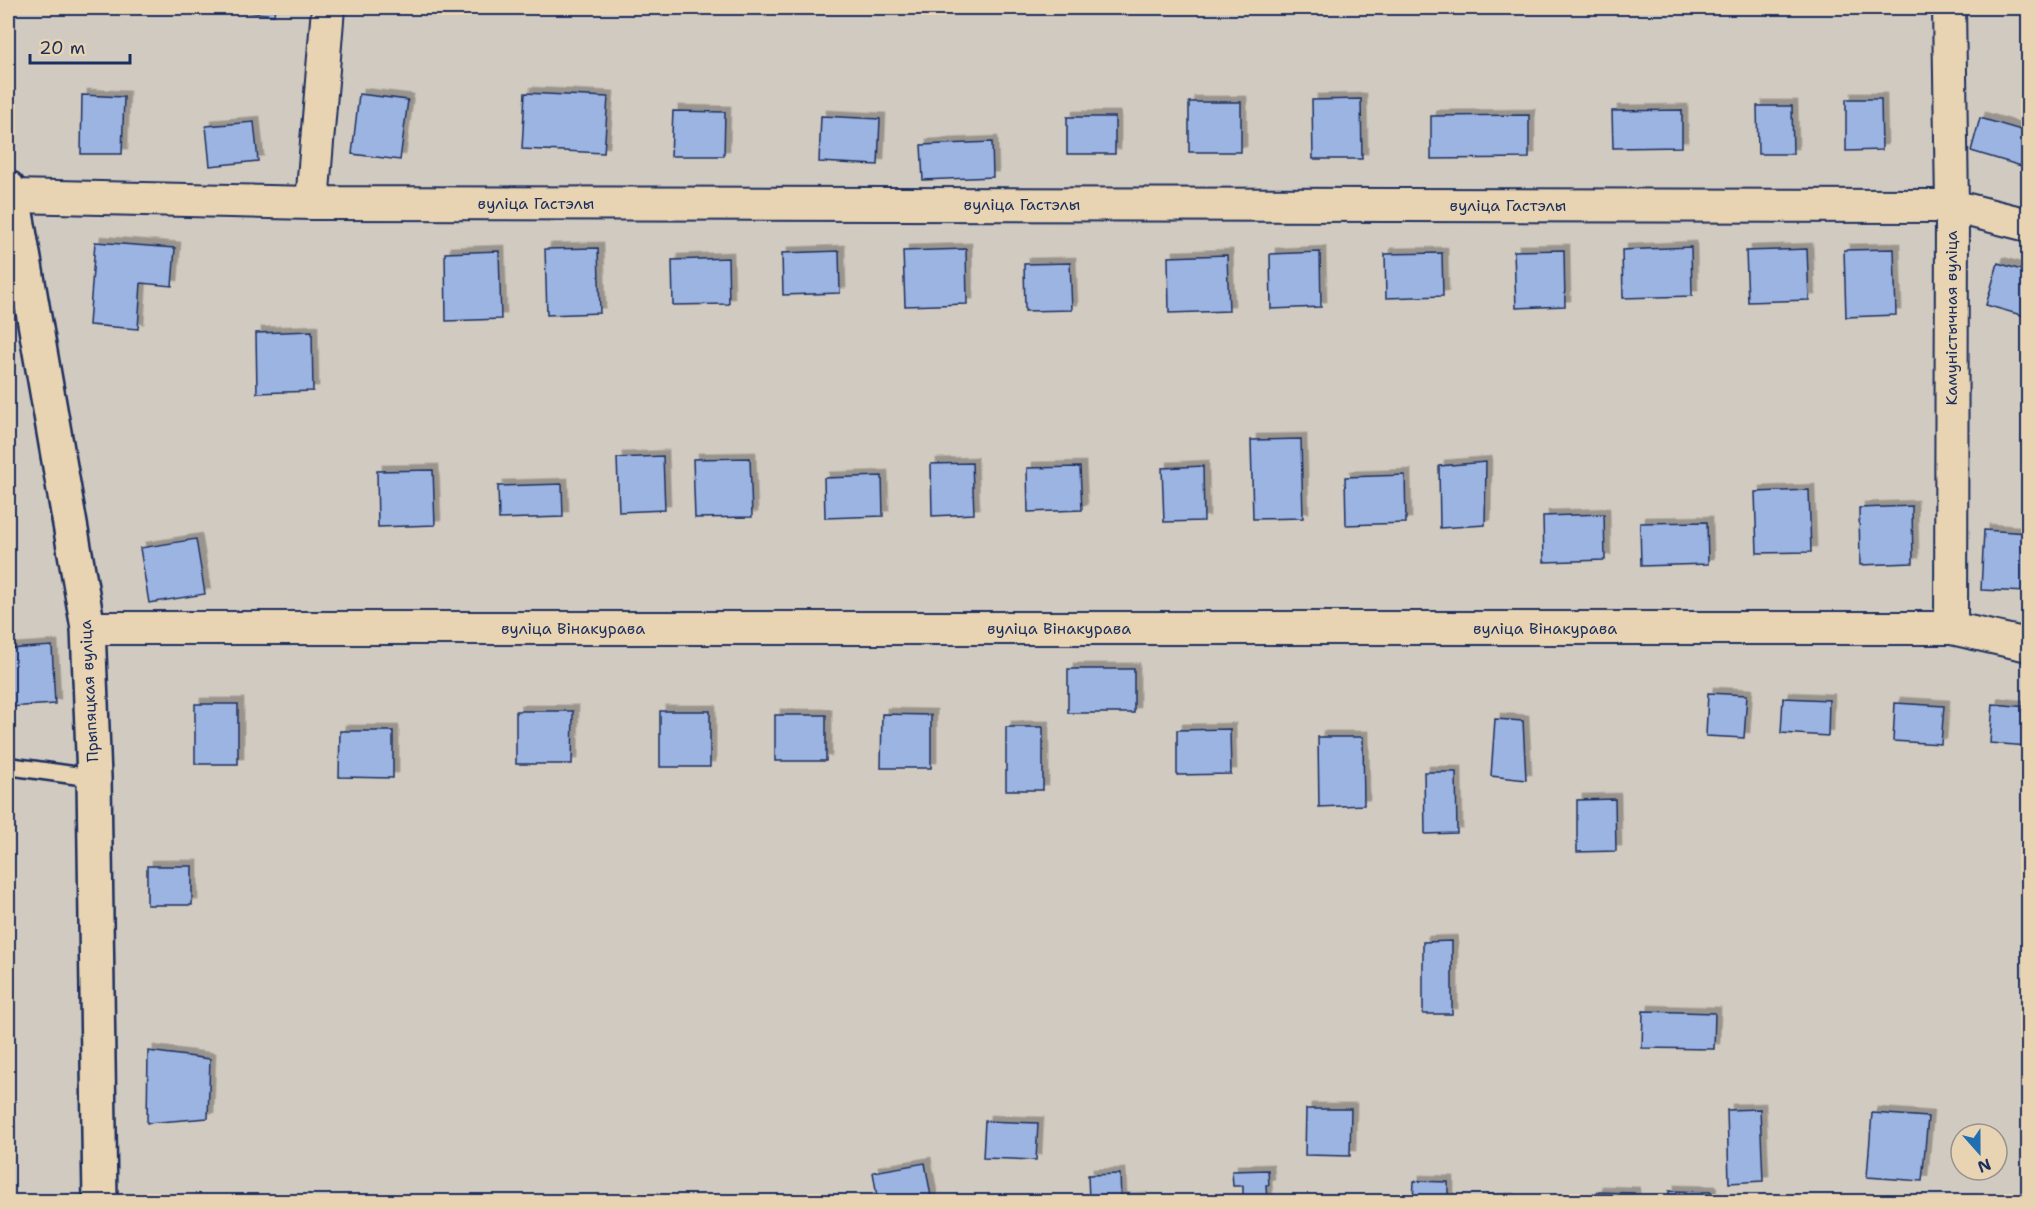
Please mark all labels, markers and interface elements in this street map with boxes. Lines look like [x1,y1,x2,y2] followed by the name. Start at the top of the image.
[30,27,130,65] scale bar
[39,36,85,60] text: 20 m
[478,193,594,214] street label: вуліца Гастэлы
[964,194,1080,215] street label: вуліца Гастэлы
[1450,195,1566,216] street label: вуліца Гастэлы
[1941,230,1962,406] street label: Камуністычная вуліца
[501,618,645,639] street label: вуліца Вінакурава
[987,618,1131,639] street label: вуліца Вінакурава
[1473,618,1617,639] street label: вуліца Вінакурава
[75,619,103,763] street label: Прыпяцкая вуліца
[1949,1122,2009,1182] north arrow
[1975,1153,1994,1178] text: N

